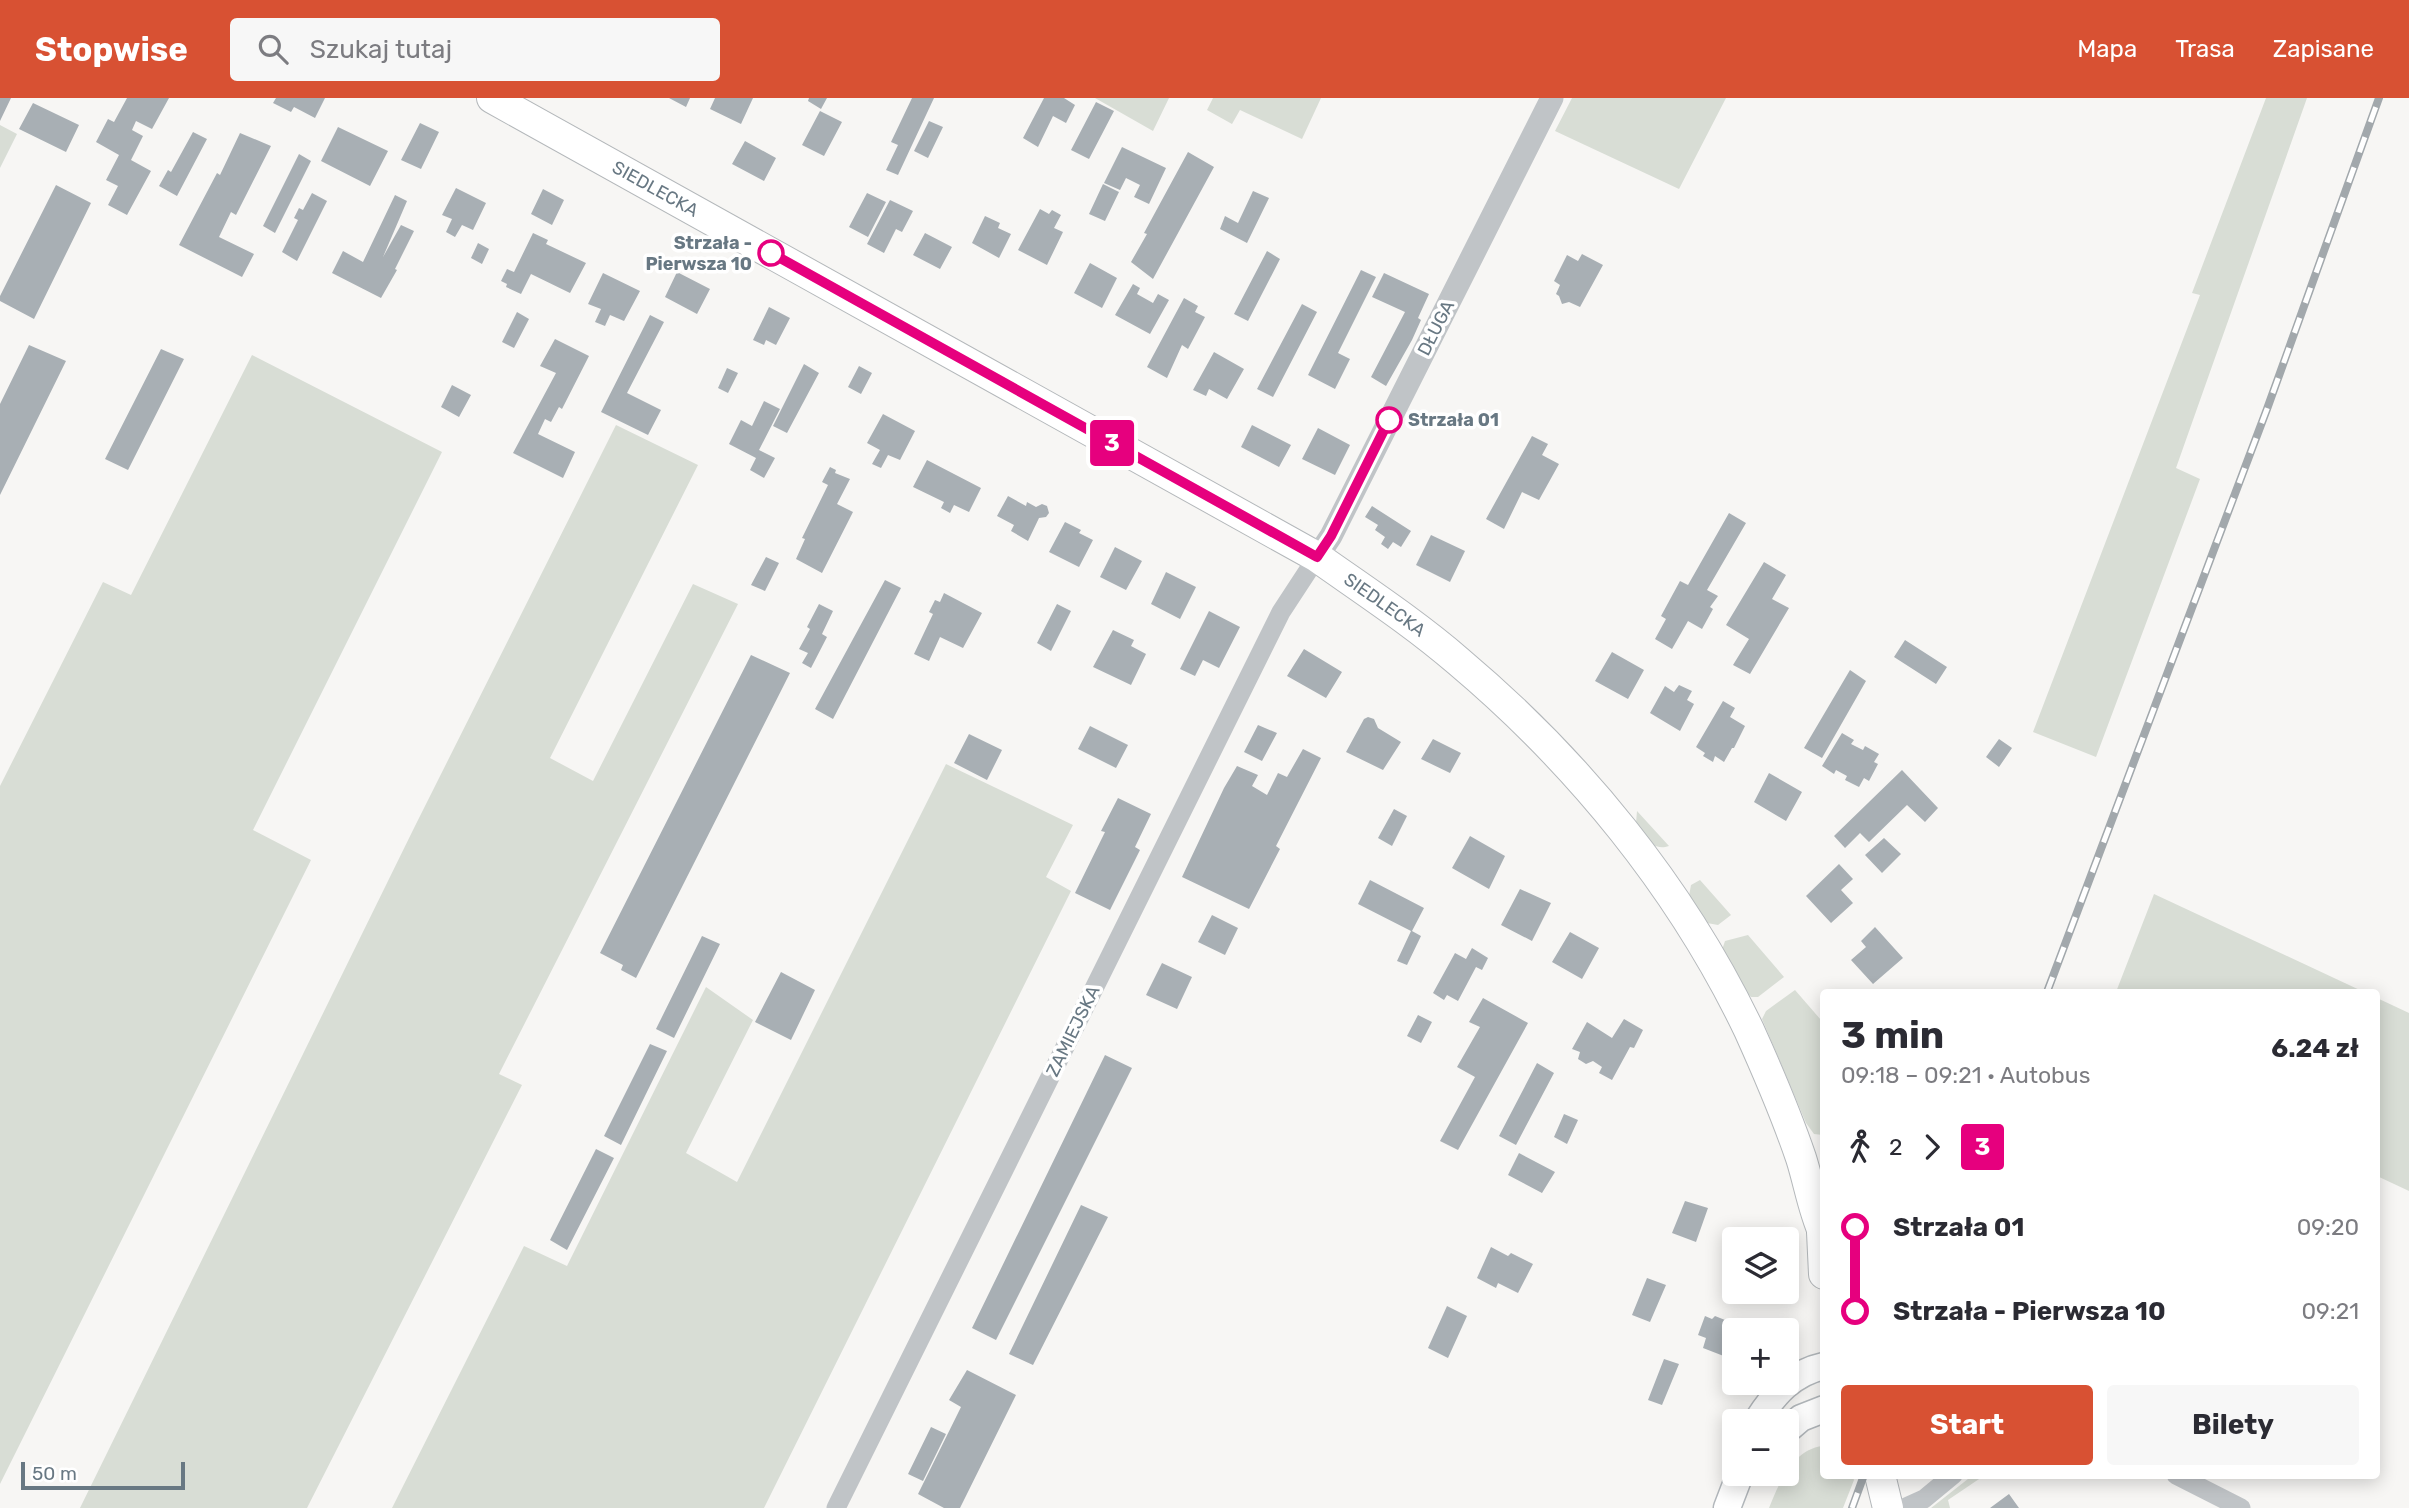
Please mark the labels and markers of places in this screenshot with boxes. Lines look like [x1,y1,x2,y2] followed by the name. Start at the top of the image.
[645,232,752,275] place label: Strzała - Pierwsza 10
[758,240,784,266] marker: Strzała - Pierwsza 10
[1376,407,1402,433] marker: Strzała 01
[1408,409,1499,431] place label: Strzała 01

